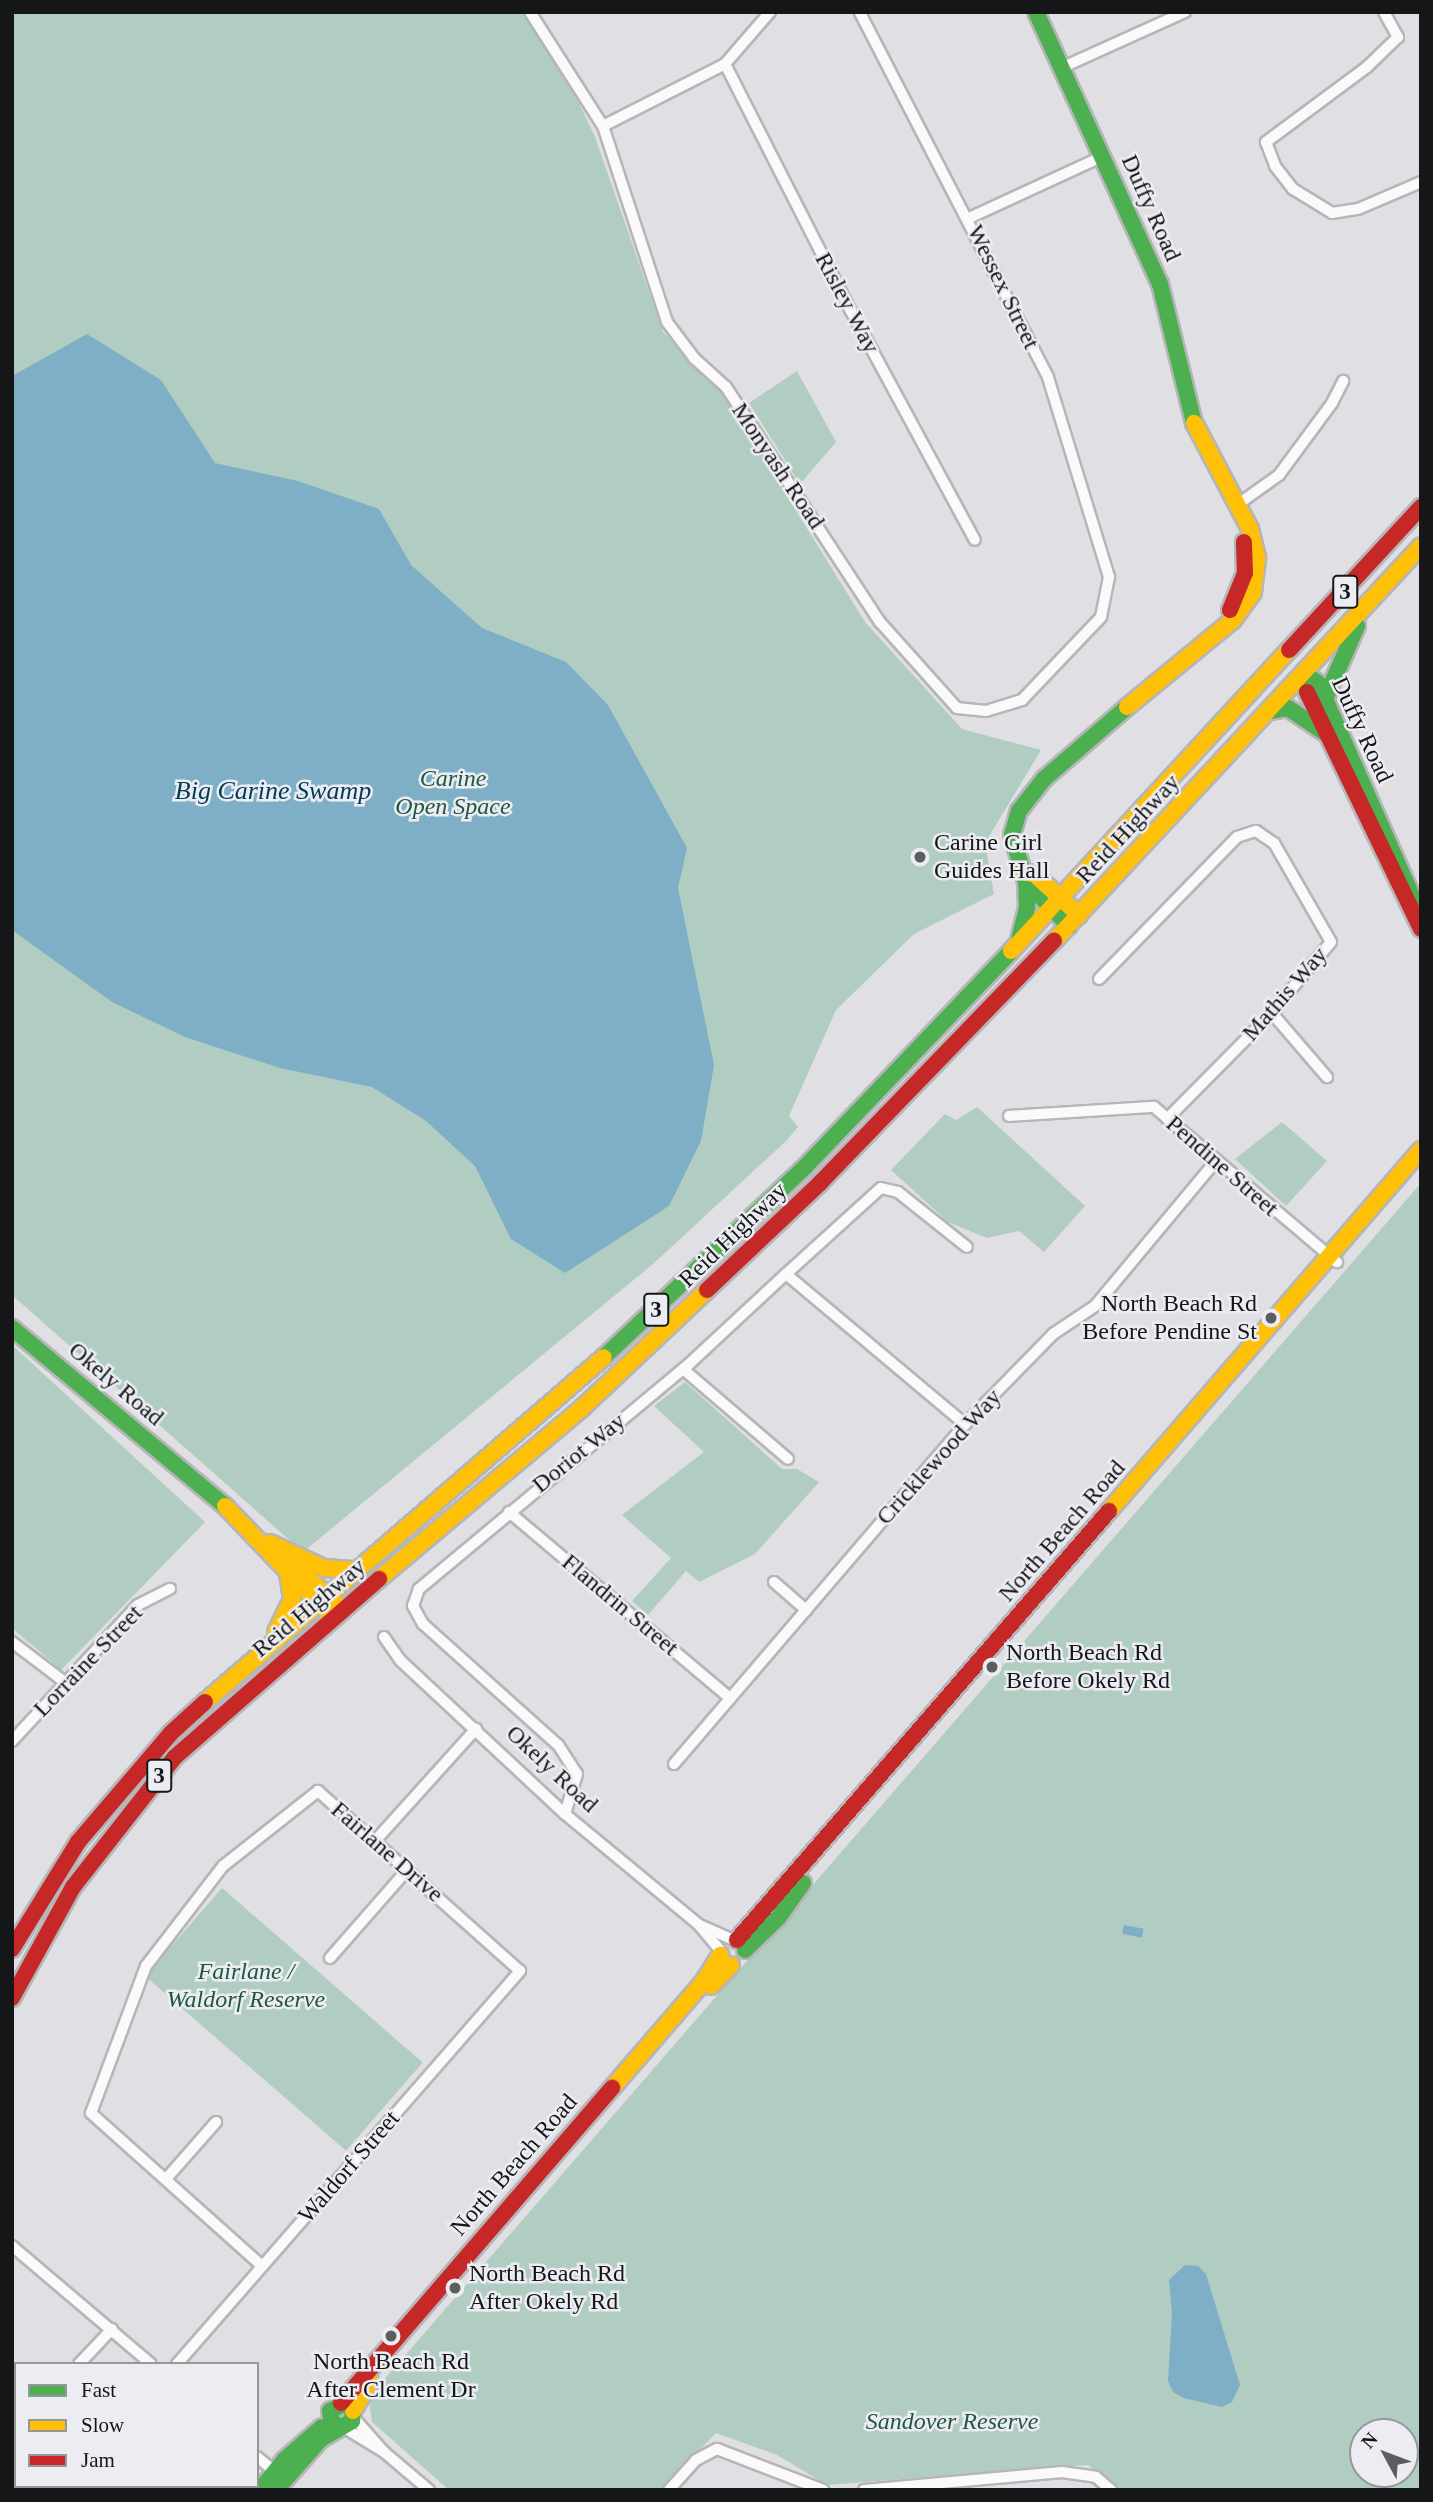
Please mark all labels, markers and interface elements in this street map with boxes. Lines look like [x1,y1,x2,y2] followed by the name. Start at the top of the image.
[1115,150,1187,266] street label: Duffy Road
[961,220,1045,354] street label: Wessex Street
[808,247,886,359] street label: Risley Way
[725,397,831,535] street label: Monyash Road
[1331,572,1359,612] road number: 3
[1325,672,1399,788] street label: Duffy Road
[395,765,511,821] park label: Carine Open Space
[1070,768,1186,890] street label: Reid Highway
[175,775,371,807] water label: Big Carine Swamp
[934,829,1049,885] place label: Carine Girl Guides Hall
[912,849,928,865] marker: Carine Girl Guides Hall
[1236,941,1334,1047] street label: Mathis Way
[1160,1109,1284,1223] street label: Pendine Street
[673,1176,793,1294] street label: Reid Highway
[642,1290,670,1330] road number: 3
[1082,1290,1257,1346] place label: North Beach Rd Before Pendine St
[1263,1310,1279,1326] marker: North Beach Rd Before Pendine St
[63,1336,169,1432] street label: Okely Road
[870,1383,1008,1531] street label: Cricklewood Way
[526,1407,632,1499] street label: Doriot Way
[993,1454,1131,1608] street label: North Beach Road
[556,1548,684,1662] street label: Flandrin Street
[246,1552,372,1664] street label: Reid Highway
[27,1599,149,1723] street label: Lorraine Street
[1006,1639,1170,1695] place label: North Beach Rd Before Okely Rd
[984,1659,1000,1675] marker: North Beach Rd Before Okely Rd
[500,1719,604,1819] street label: Okely Road
[145,1756,173,1796] road number: 3
[325,1795,449,1909] street label: Fairlane Drive
[167,1958,325,2014] park label: Fairlane / Waldorf Reserve
[445,2088,583,2242] street label: North Beach Road
[292,2105,406,2229] street label: Waldorf Street
[469,2260,625,2316] place label: North Beach Rd After Okely Rd
[447,2280,463,2296] marker: North Beach Rd After Okely Rd
[383,2328,399,2344] marker: North Beach Rd After Clement Dr
[306,2348,476,2404] place label: North Beach Rd After Clement Dr
[14,2362,259,2488] legend
[81,2378,116,2402] text: Fast
[866,2408,1038,2436] park label: Sandover Reserve
[81,2413,124,2437] text: Slow
[1349,2418,1419,2488] north arrow
[1357,2428,1382,2452] text: N
[81,2448,115,2472] text: Jam

